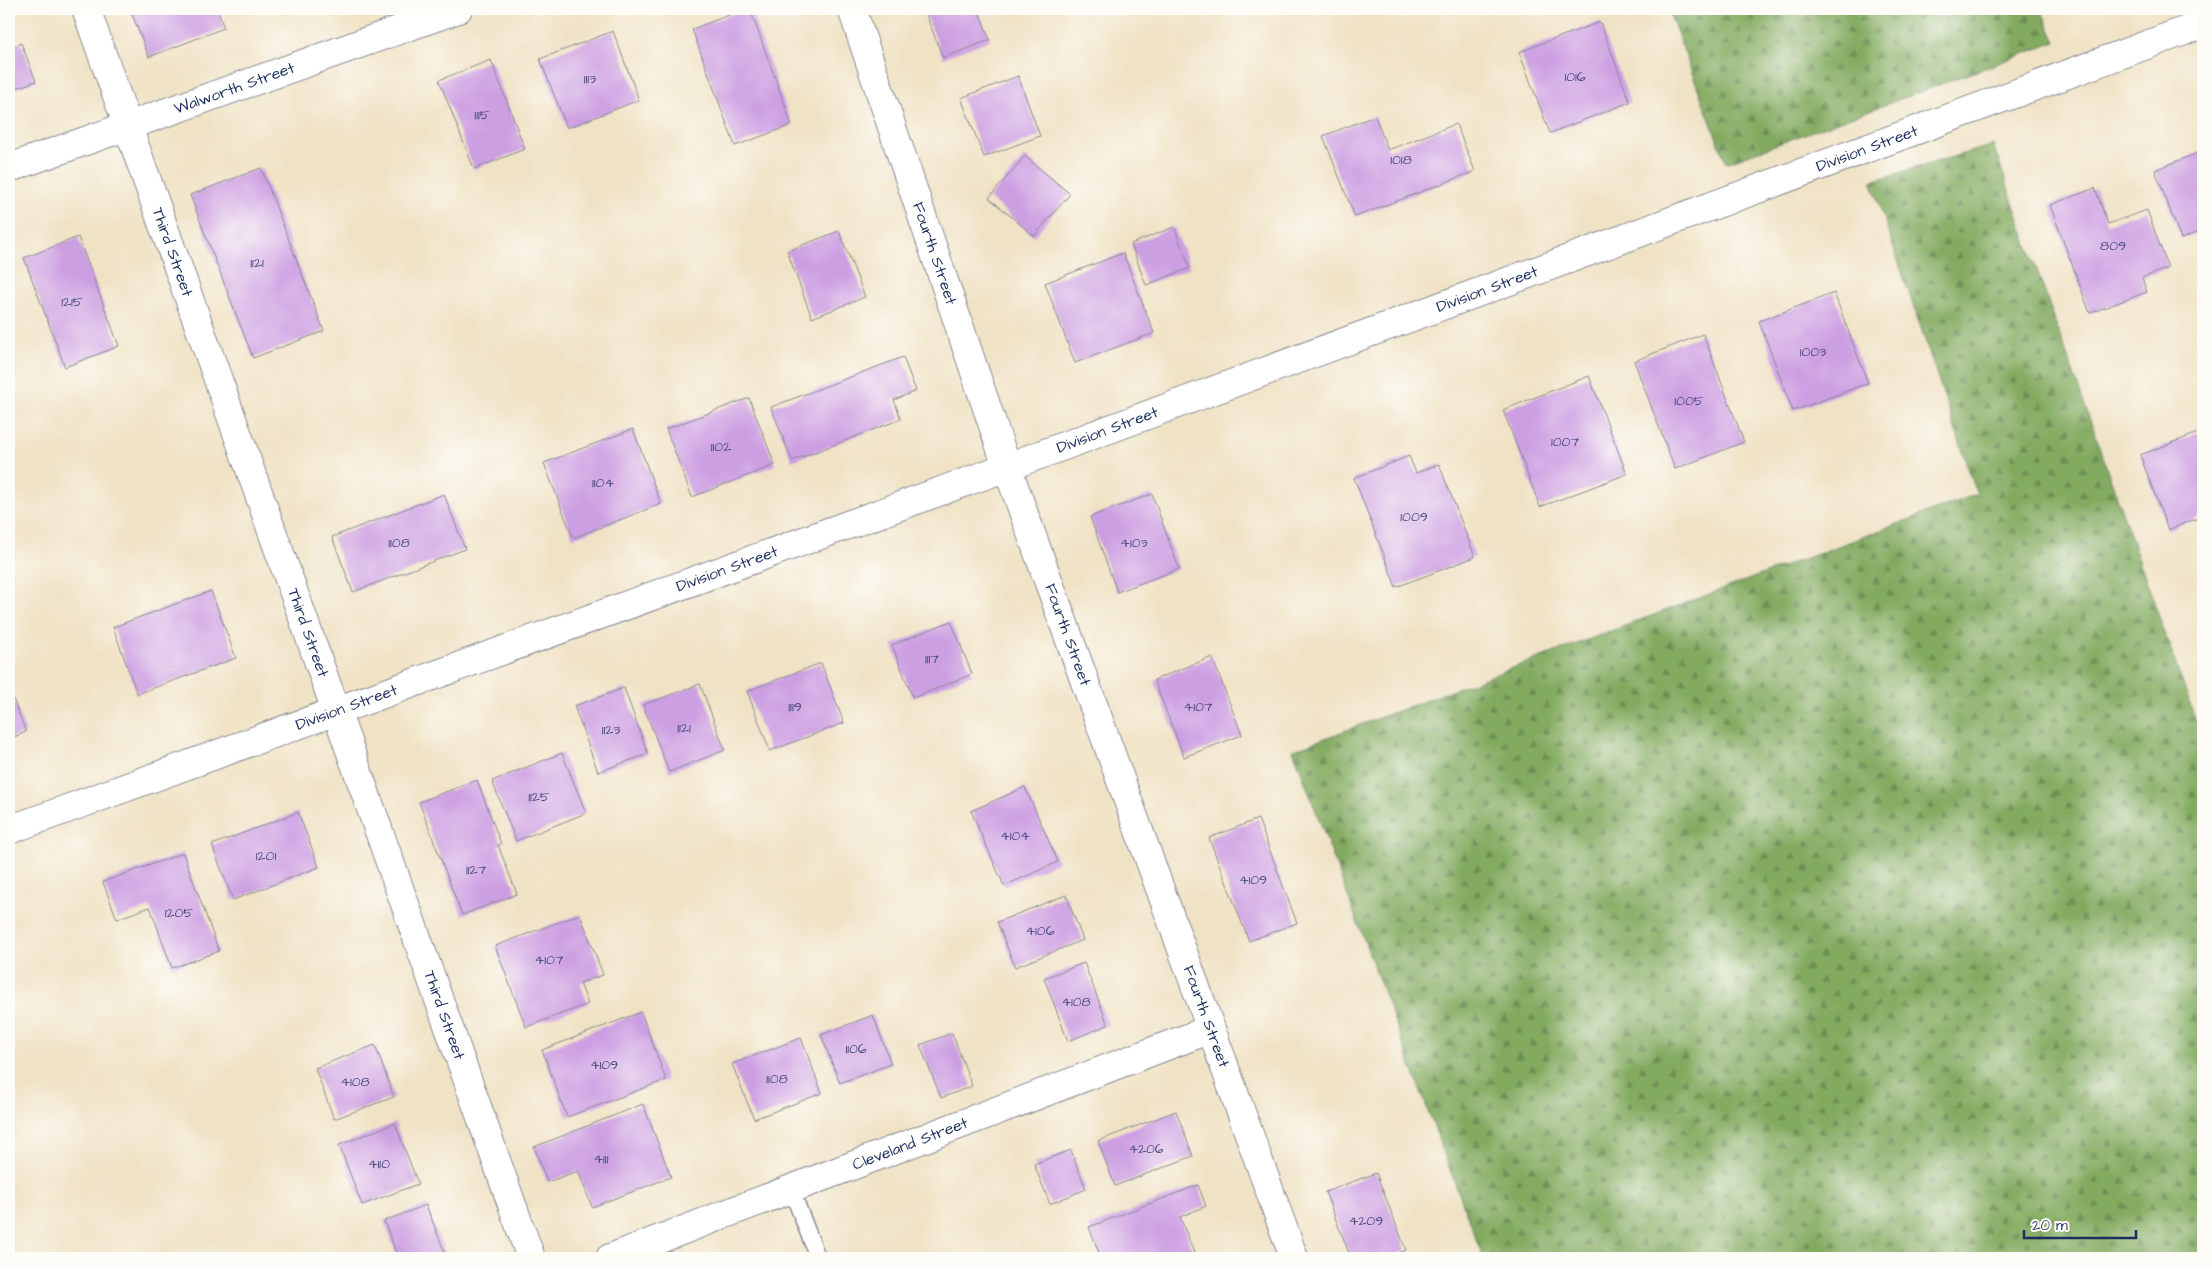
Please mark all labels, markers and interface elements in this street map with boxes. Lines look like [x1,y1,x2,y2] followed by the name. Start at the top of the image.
[171,57,298,120] street label: Walworth Street
[1564,67,1586,87] house number: 1016
[584,69,596,89] house number: 1113
[474,105,490,125] house number: 1115
[1813,119,1921,177] street label: Division Street
[1390,150,1412,170] house number: 1018
[907,199,962,308] street label: Fourth Street
[147,204,199,300] street label: Third Street
[2100,236,2126,256] house number: 809
[250,253,264,273] house number: 1121
[1433,260,1542,318] street label: Division Street
[61,292,83,312] house number: 1215
[1800,342,1826,362] house number: 1003
[1674,391,1704,411] house number: 1005
[1054,401,1162,459] street label: Division Street
[1551,432,1579,452] house number: 1007
[711,437,731,457] house number: 1102
[592,473,614,493] house number: 1104
[1400,507,1428,527] house number: 1009
[388,533,410,553] house number: 1108
[1120,533,1148,553] house number: 4103
[673,540,781,597] street label: Division Street
[1039,581,1097,689] street label: Fourth Street
[282,585,334,681] street label: Third Street
[925,649,939,669] house number: 1117
[292,679,401,736] street label: Division Street
[788,697,802,717] house number: 1119
[1184,697,1213,717] house number: 4107
[677,718,691,738] house number: 1121
[602,720,620,740] house number: 1123
[528,787,550,807] house number: 1125
[1000,826,1030,846] house number: 4104
[256,846,276,866] house number: 1201
[466,860,486,880] house number: 1127
[1239,870,1267,890] house number: 4109
[165,903,193,923] house number: 1205
[1026,921,1055,941] house number: 4106
[535,950,564,970] house number: 4107
[1178,962,1235,1071] street label: Fourth Street
[418,968,471,1063] street label: Third Street
[1061,992,1091,1012] house number: 4108
[845,1039,867,1059] house number: 1106
[590,1055,618,1075] house number: 4109
[766,1069,788,1089] house number: 1108
[340,1072,370,1092] house number: 4108
[849,1112,971,1176] street label: Cleveland Street
[1128,1139,1164,1159] house number: 4206
[594,1149,609,1169] house number: 4111
[368,1154,390,1174] house number: 4110
[2024,1207,2137,1239] scale bar
[1349,1211,1383,1231] house number: 4209
[2032,1215,2068,1236] text: 20 m

